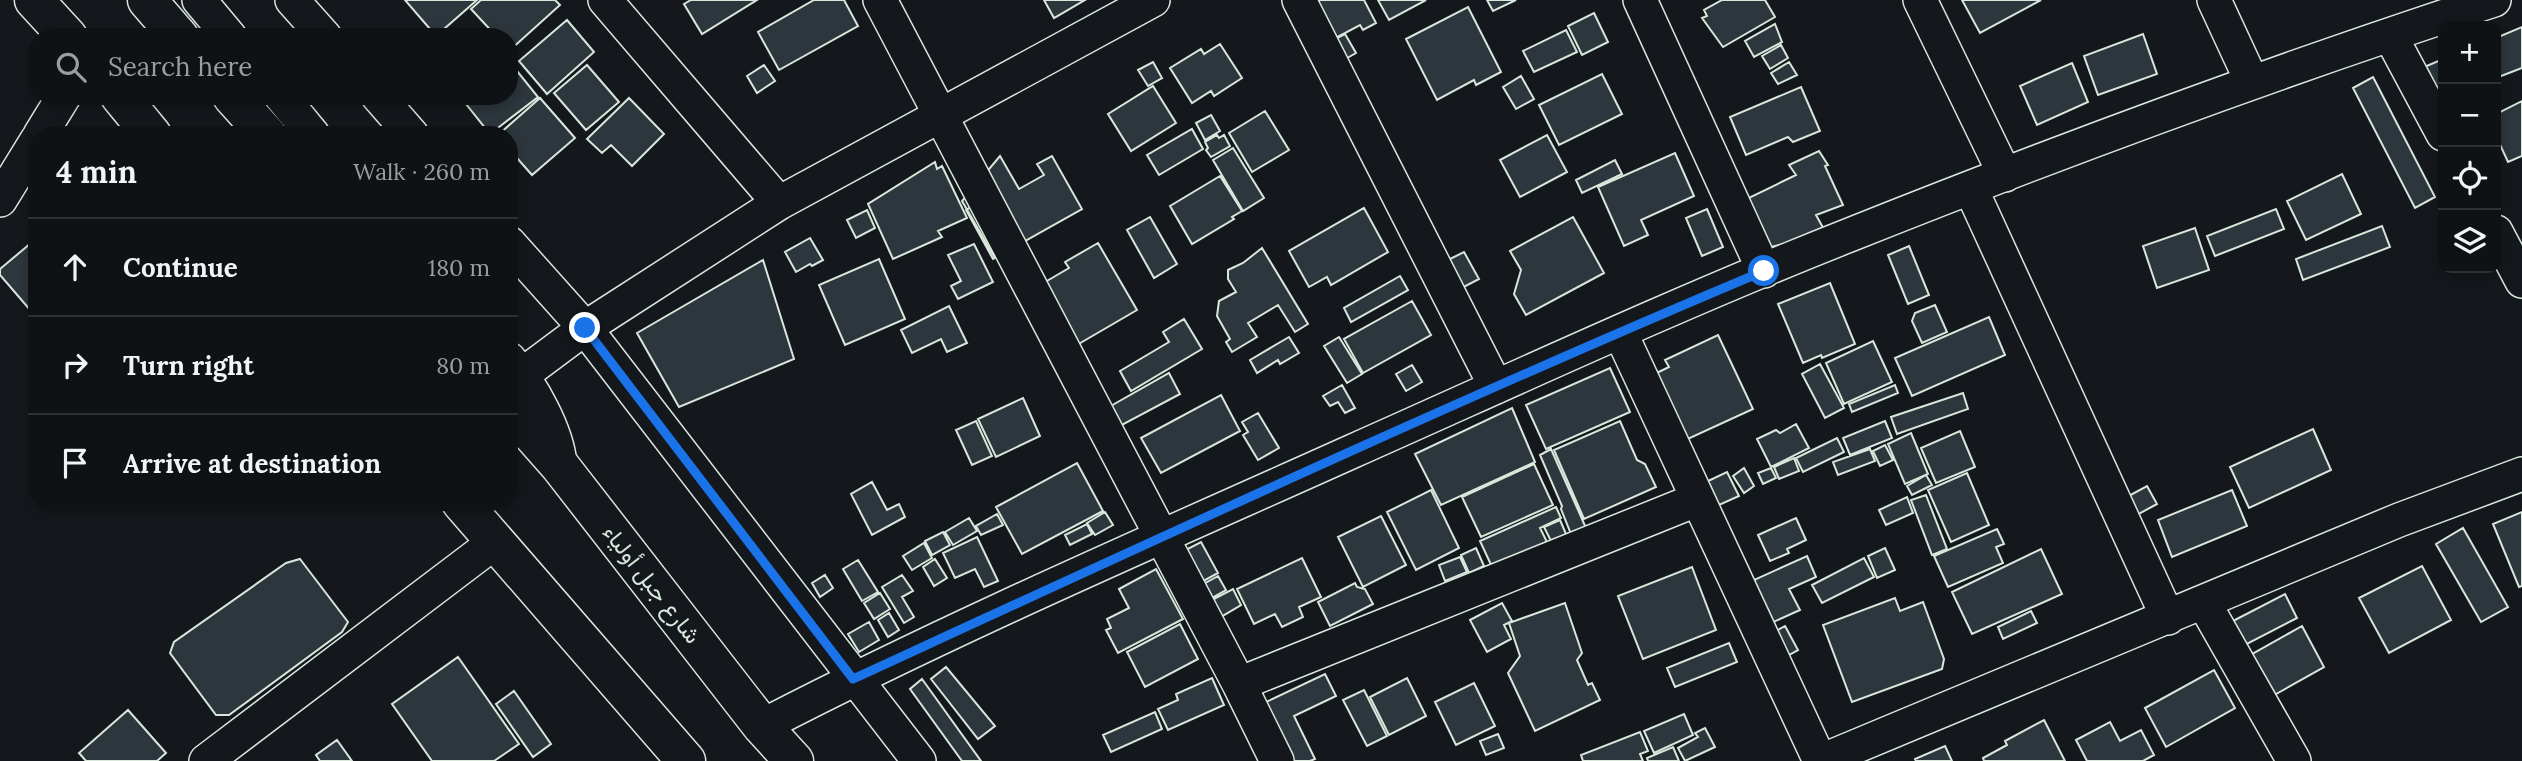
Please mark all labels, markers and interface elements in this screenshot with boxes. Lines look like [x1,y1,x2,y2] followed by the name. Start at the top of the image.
[2438,21,2501,273] map controls
[2438,21,2501,84] button: +
[28,28,518,105] search box
[52,48,90,86] icon: search
[108,50,252,83] text: Search here
[2438,84,2501,147] button: −
[2438,147,2501,210] button: locate
[56,153,137,191] text: 4 min
[353,157,490,186] text: Walk · 260 m
[2438,210,2501,273] button: layers
[56,248,94,286] icon: ahead
[123,251,238,284] text: Continue
[428,253,490,282] text: 180 m
[1748,255,1779,286] route start
[569,312,600,343] route end
[56,346,94,384] icon: right
[123,349,254,382] text: Turn right
[436,351,490,380] text: 80 m
[56,444,94,482] icon: arrive
[123,447,381,480] text: Arrive at destination
[595,518,708,650] street label: شارع جبل أولياء

